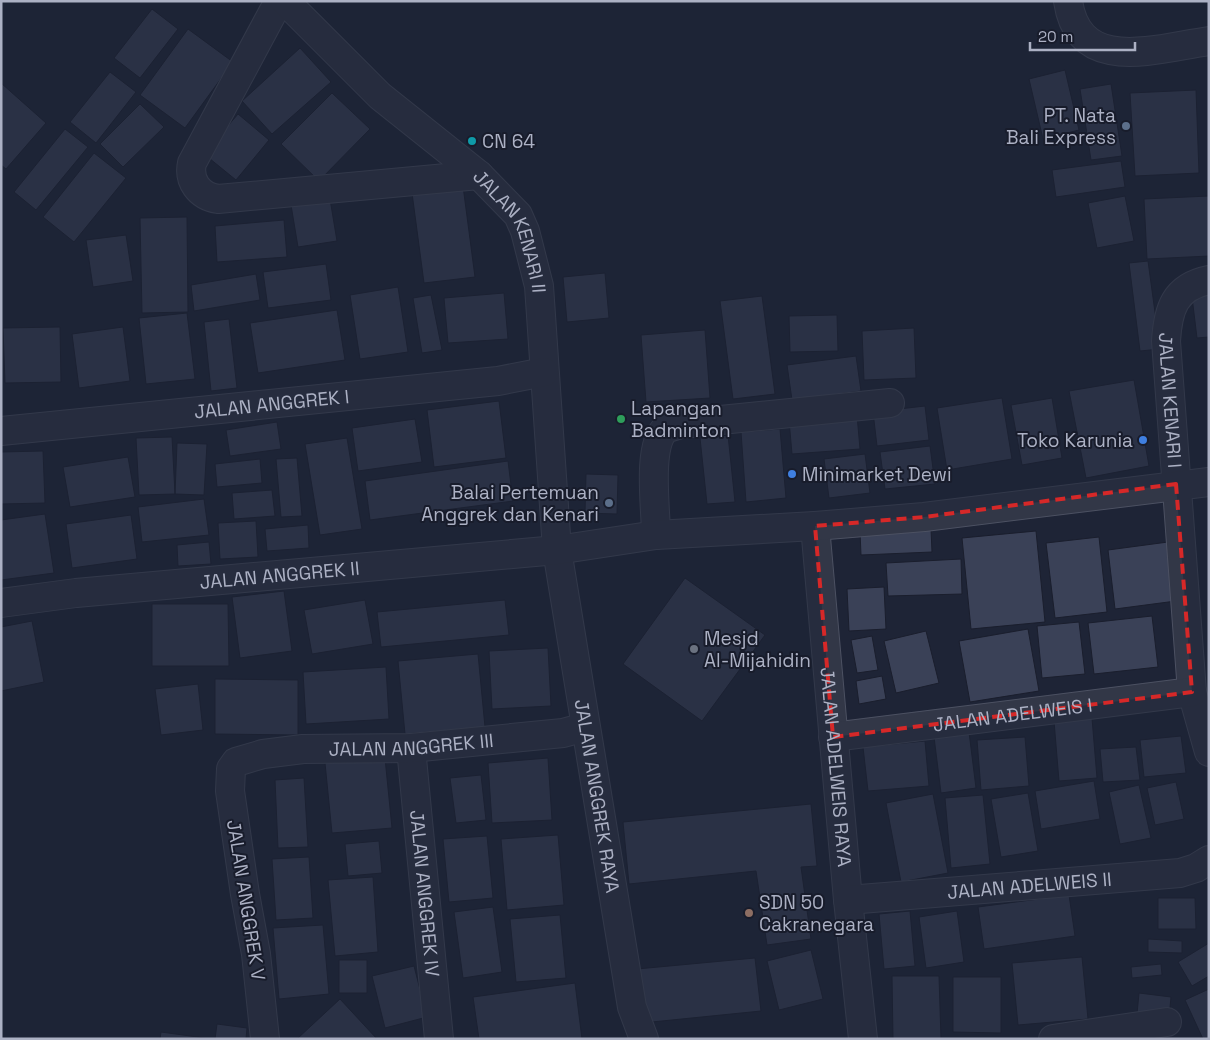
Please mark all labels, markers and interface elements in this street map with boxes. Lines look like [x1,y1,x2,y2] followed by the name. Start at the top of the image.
[1030,20,1135,52] scale bar
[1038,27,1073,46] text: 20 m
[1006,103,1116,150] place label: PT. Nata Bali Express
[1120,120,1132,132] marker: PT. Nata Bali Express
[482,129,535,154] place label: CN 64
[466,135,478,147] marker: CN 64
[468,164,552,294] street label: JALAN KENARI II
[1153,332,1188,469] street label: JALAN KENARI I
[193,384,350,424] street label: JALAN ANGGREK I
[631,396,731,443] place label: Lapangan Badminton
[615,413,627,425] marker: Lapangan Badminton
[1017,428,1133,453] place label: Toko Karunia
[1137,434,1149,446] marker: Toko Karunia
[802,462,952,487] place label: Minimarket Dewi
[786,468,798,480] marker: Minimarket Dewi
[421,480,599,527] place label: Balai Pertemuan Anggrek dan Kenari
[603,497,615,509] marker: Balai Pertemuan Anggrek dan Kenari
[198,555,361,594] street label: JALAN ANGGREK II
[704,626,811,673] place label: Mesjd Al-Mijahidin
[688,643,700,655] marker: Mesjd Al-Mijahidin
[815,666,858,868] street label: JALAN ADELWEIS RAYA
[931,692,1094,737] street label: JALAN ADELWEIS I
[569,697,626,895] street label: JALAN ANGGREK RAYA
[329,727,495,761] street label: JALAN ANGGREK III
[405,809,445,978] street label: JALAN ANGGREK IV
[221,818,271,982] street label: JALAN ANGGREK V
[946,866,1113,904] street label: JALAN ADELWEIS II
[759,890,874,937] place label: SDN 50 Cakranegara
[743,907,755,919] marker: SDN 50 Cakranegara

